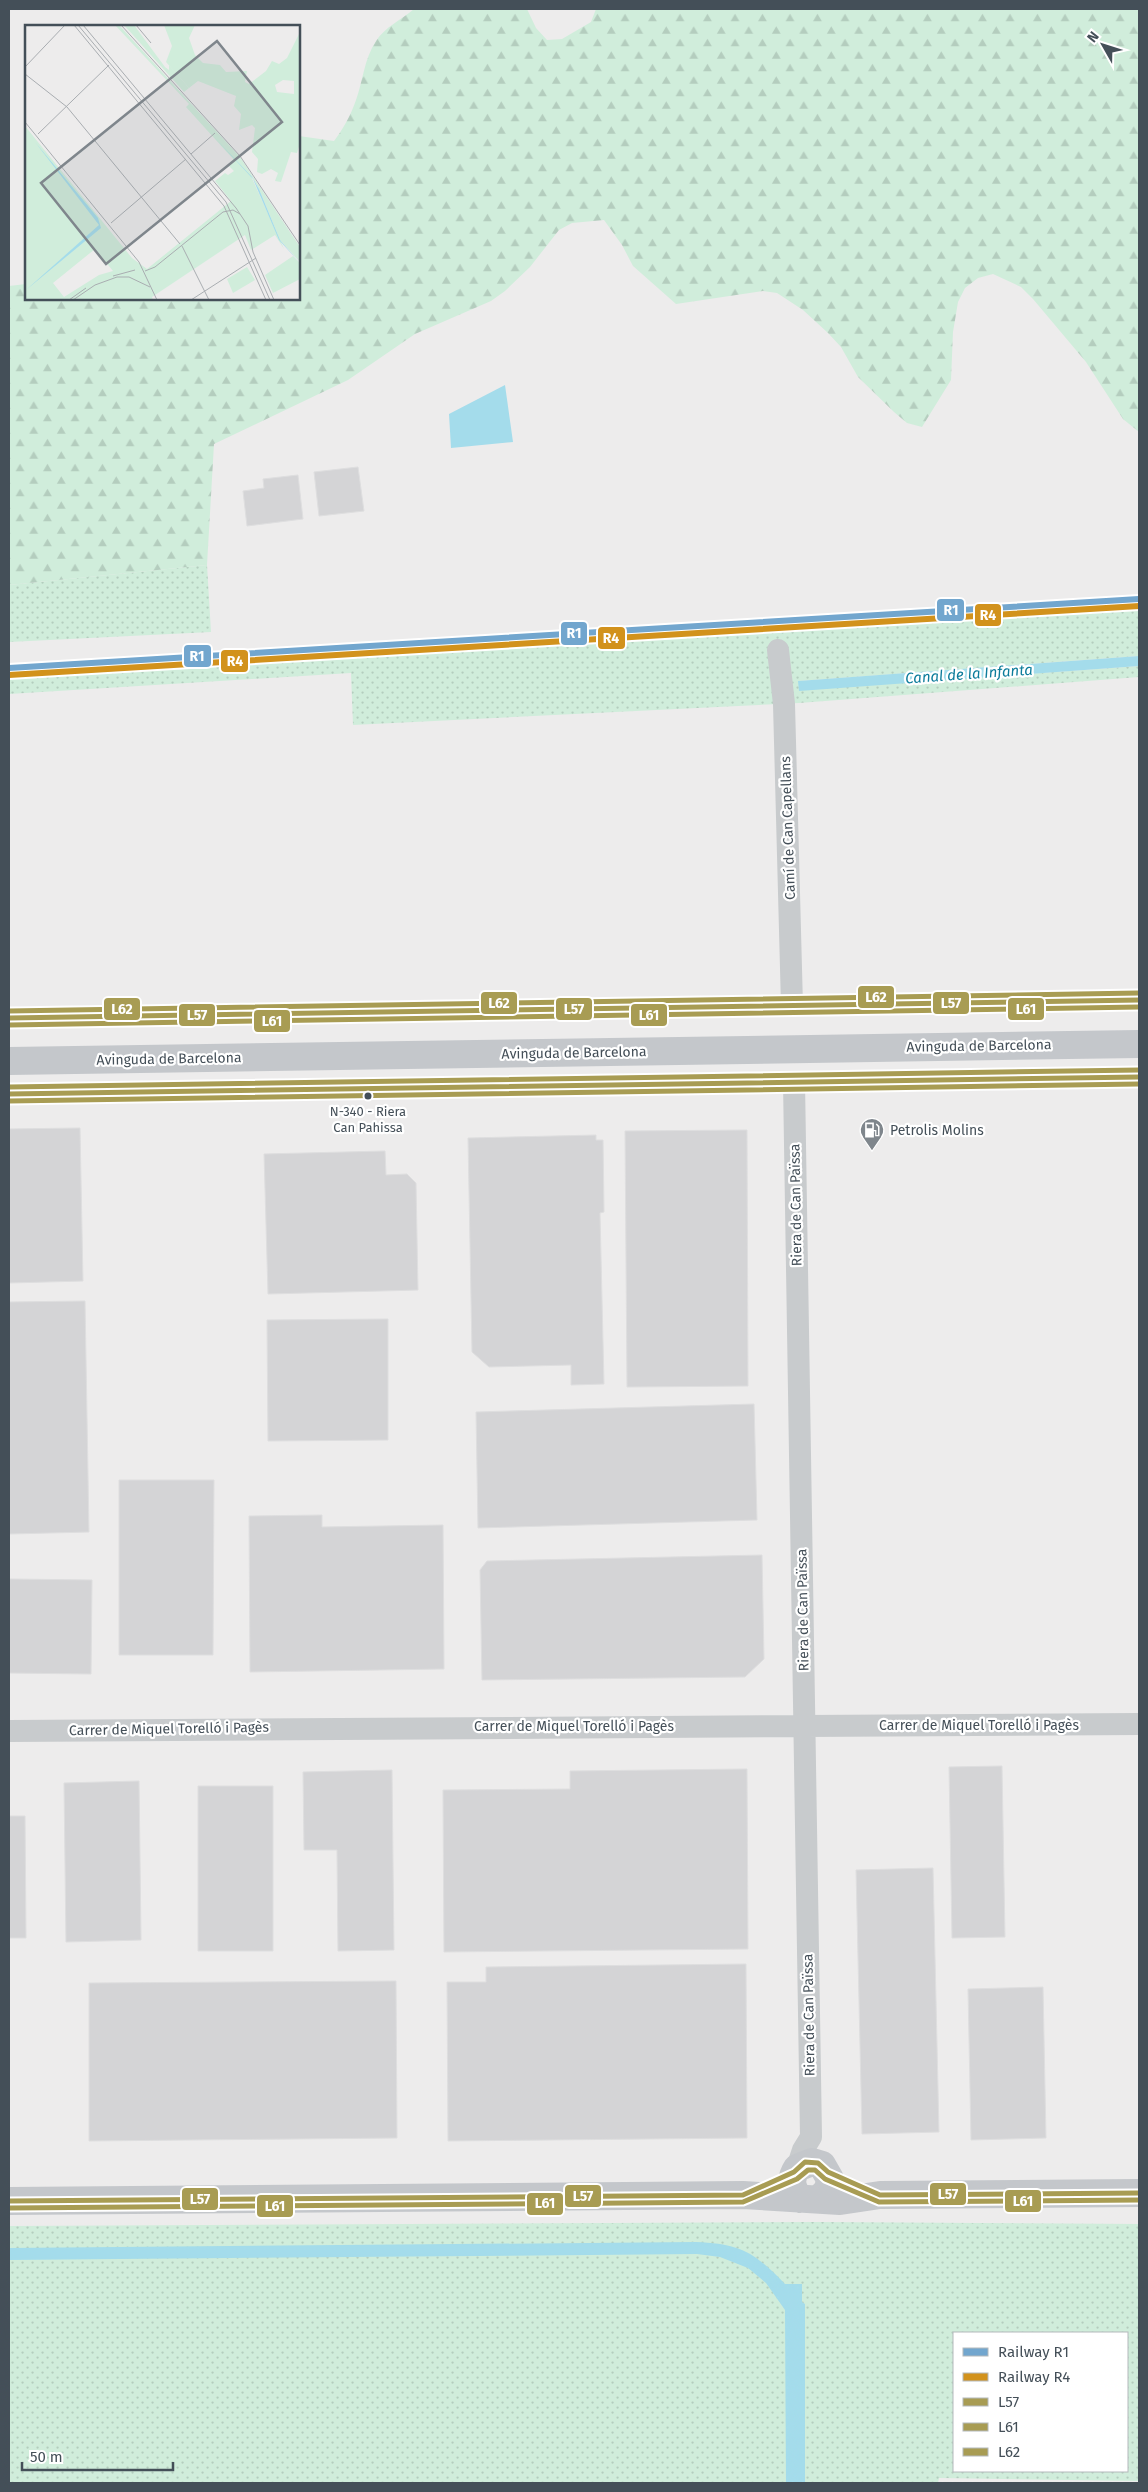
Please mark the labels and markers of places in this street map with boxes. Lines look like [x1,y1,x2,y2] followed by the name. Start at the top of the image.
[363,1091,373,1101] marker: N-340 - Riera Can Pahissa
[330,1104,406,1135] place label: N-340 - Riera Can Pahissa
[859,1117,885,1151] fuel station icon: Petrolis Molins
[890,1122,984,1139] place label: Petrolis Molins

